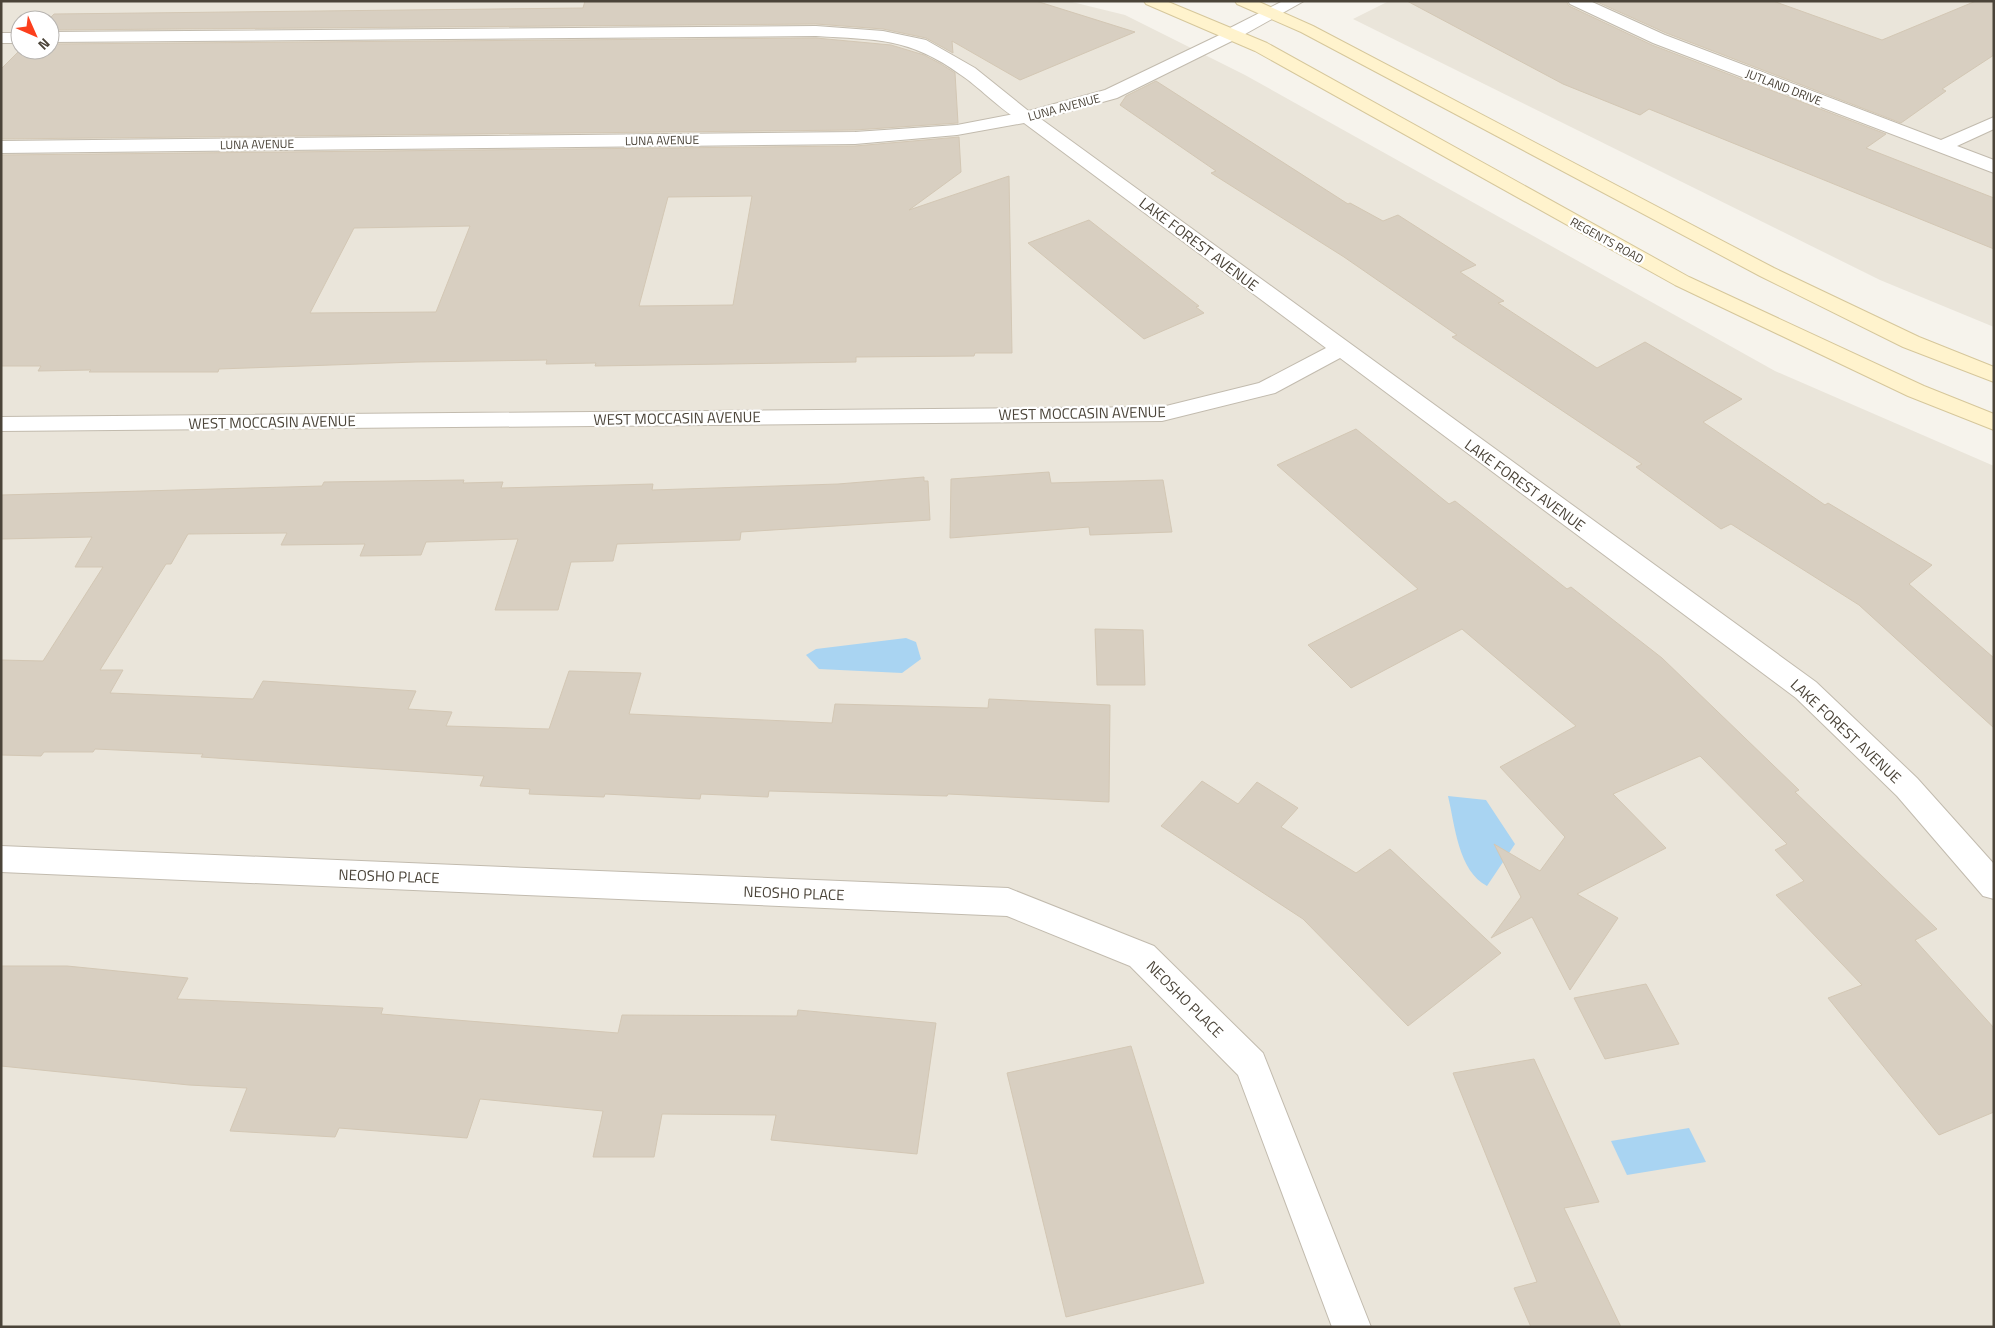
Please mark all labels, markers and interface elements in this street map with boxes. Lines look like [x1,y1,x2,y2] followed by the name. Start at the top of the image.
[10,10,60,60] north arrow
[34,34,55,55] text: N
[1743,64,1825,110] street label: JUTLAND DRIVE
[1026,88,1103,126] street label: LUNA AVENUE
[625,130,700,150] street label: LUNA AVENUE
[220,134,295,154] street label: LUNA AVENUE
[1134,191,1264,297] street label: LAKE FOREST AVENUE
[1567,212,1648,268] street label: REGENTS ROAD
[998,400,1166,426] street label: WEST MOCCASIN AVENUE
[593,405,761,431] street label: WEST MOCCASIN AVENUE
[188,409,356,435] street label: WEST MOCCASIN AVENUE
[1460,433,1590,537] street label: LAKE FOREST AVENUE
[1785,673,1907,789] street label: LAKE FOREST AVENUE
[338,863,440,889] street label: NEOSHO PLACE
[743,880,845,906] street label: NEOSHO PLACE
[1141,955,1229,1043] street label: NEOSHO PLACE

